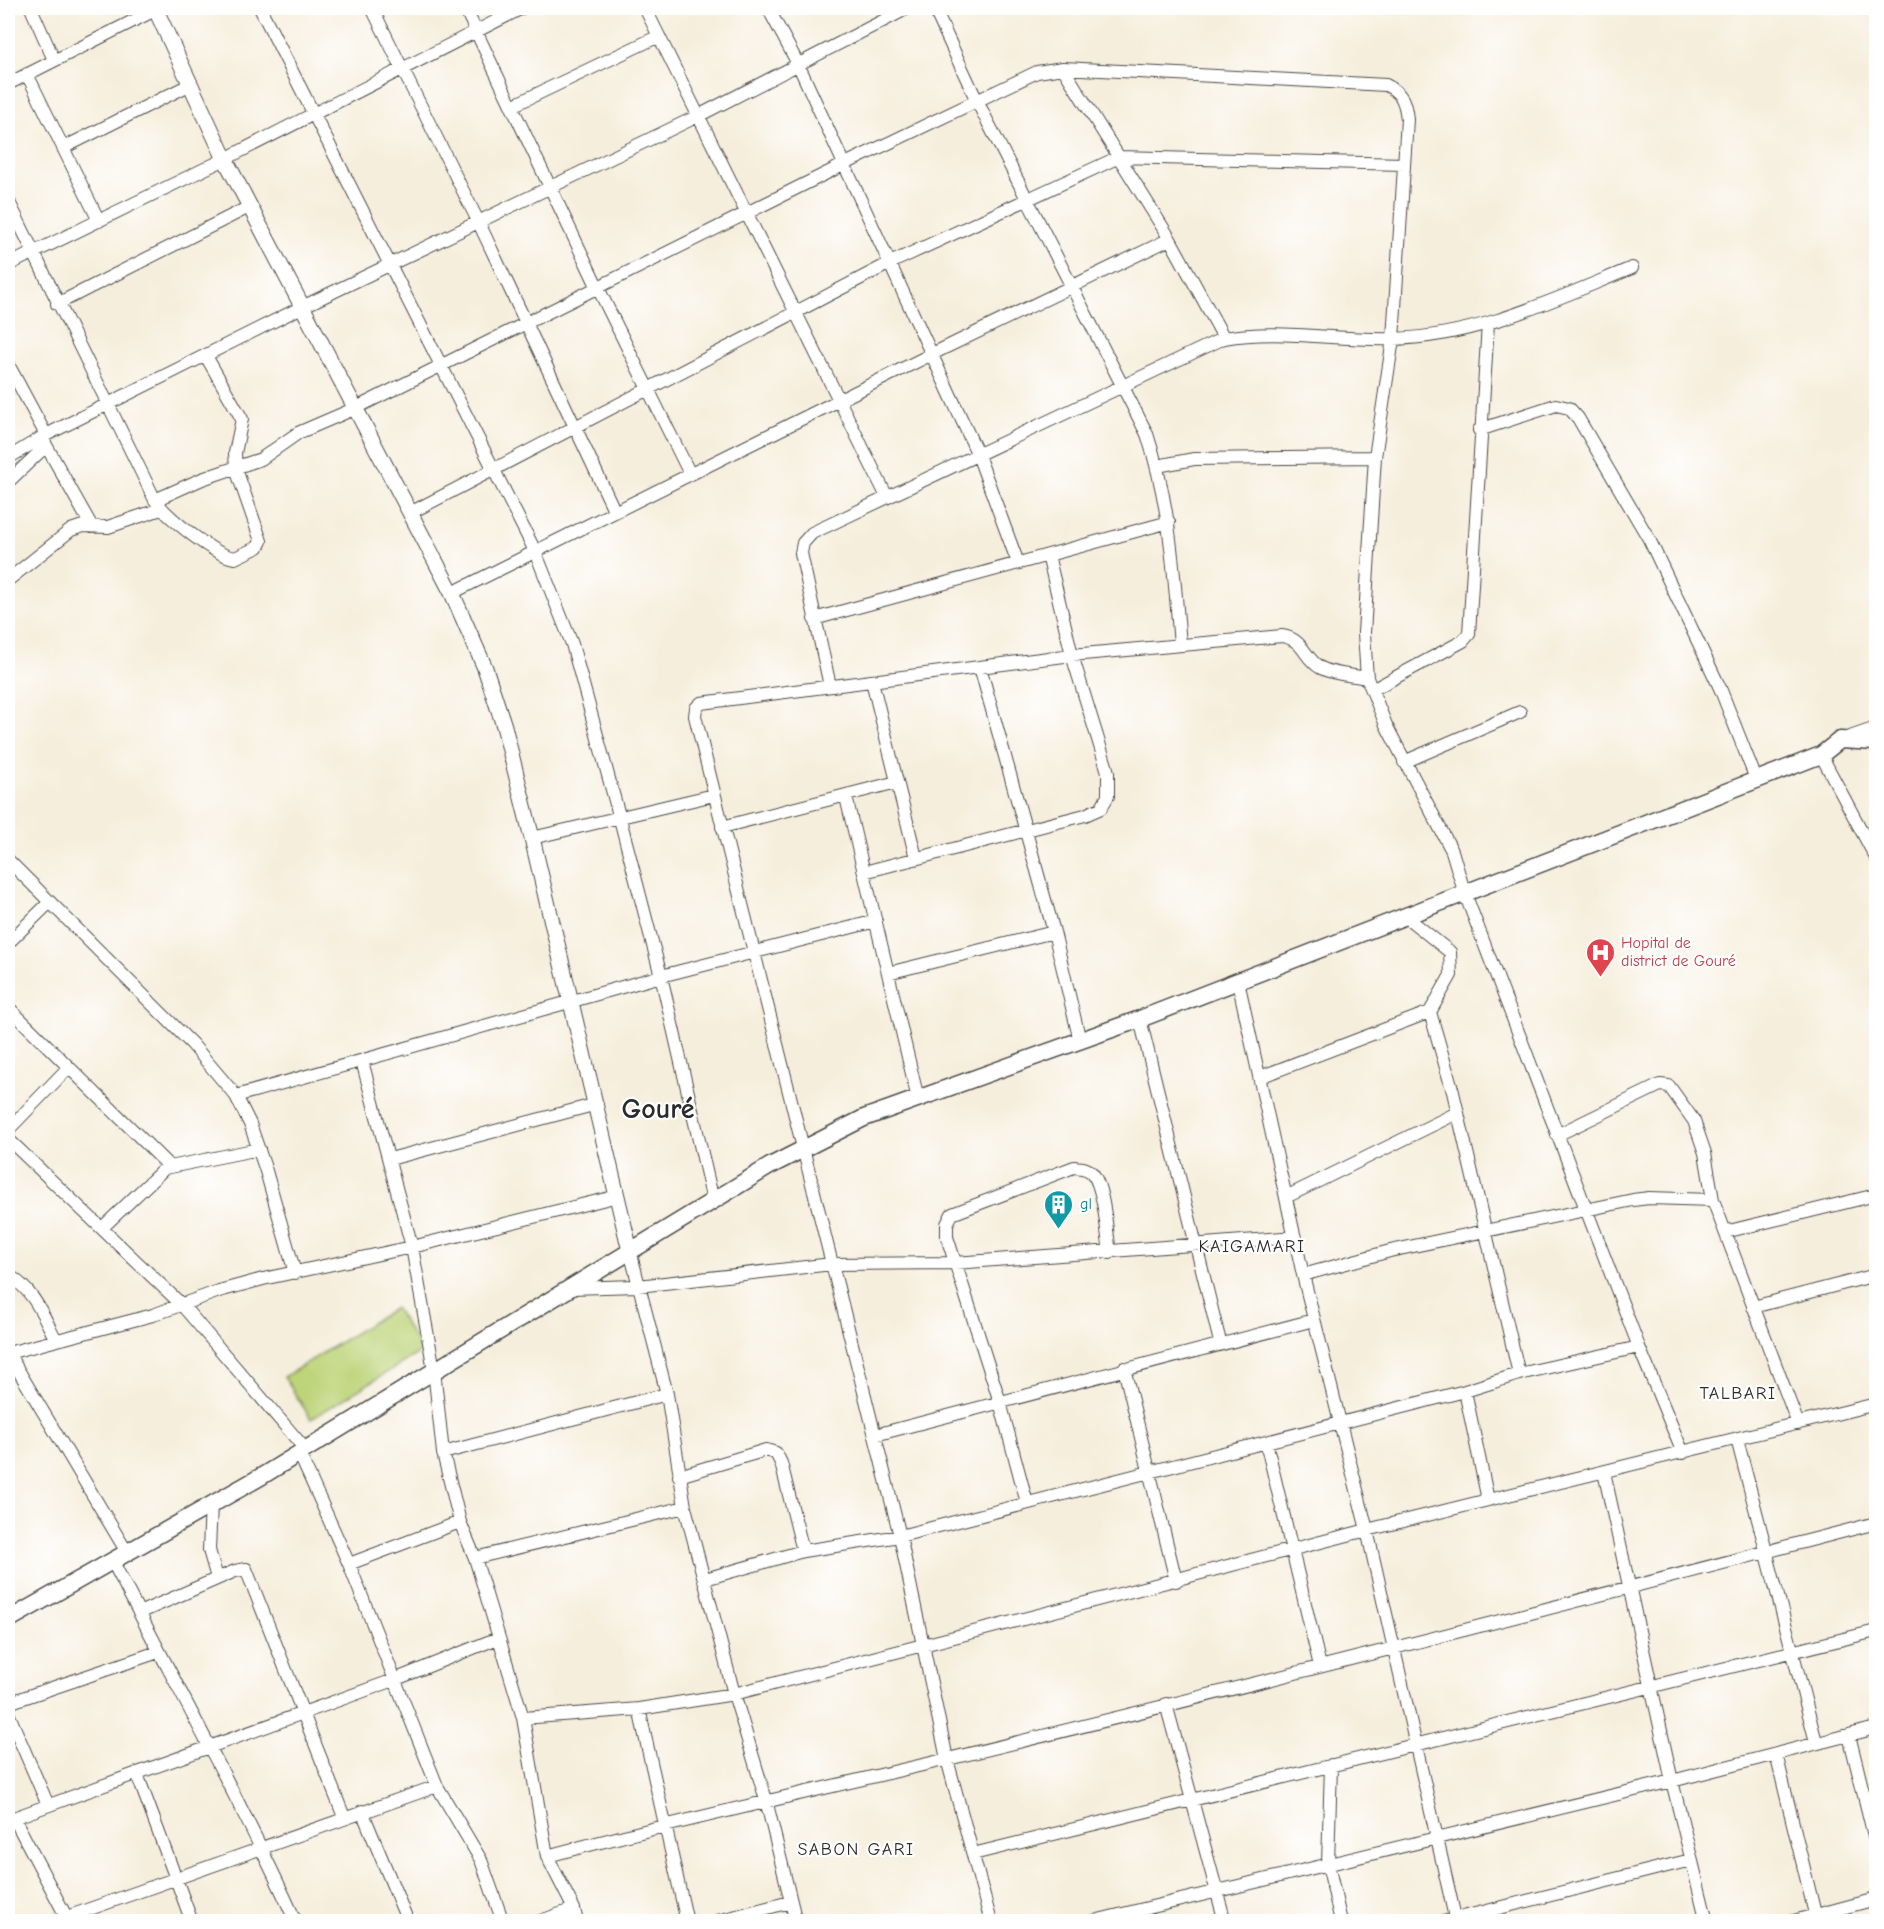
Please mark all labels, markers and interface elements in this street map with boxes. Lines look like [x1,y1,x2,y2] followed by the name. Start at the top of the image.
[1621,934,1736,970] place label: Hopital de district de Gouré
[1584,936,1616,978] hospital icon: Hopital de district de Gouré
[622,1093,695,1125] district label: Gouré
[1043,1188,1075,1230] building icon: gl
[1080,1195,1092,1213] place label: gl
[1198,1236,1306,1257] district label: KAIGAMARI
[1699,1383,1777,1404] district label: TALBARI
[797,1839,915,1860] district label: SABON GARI

